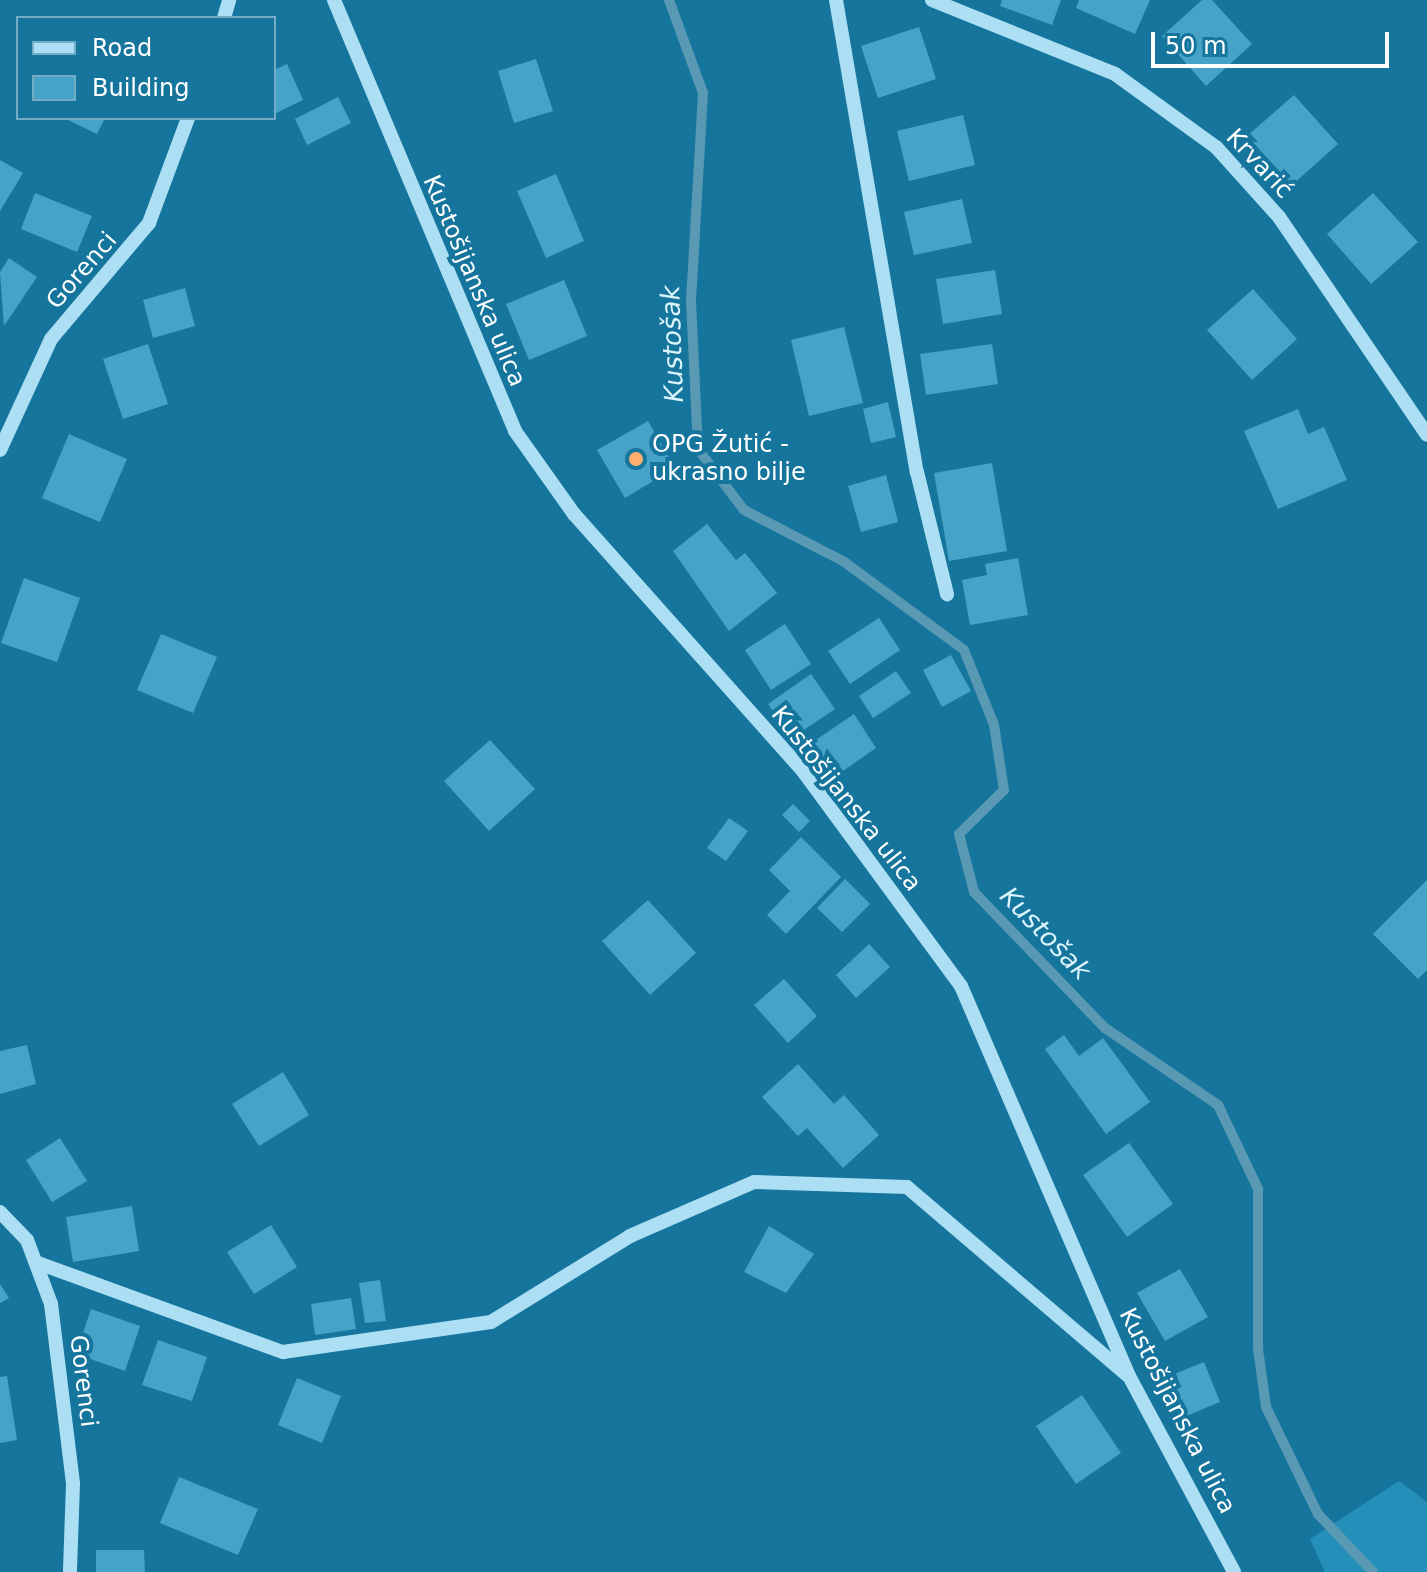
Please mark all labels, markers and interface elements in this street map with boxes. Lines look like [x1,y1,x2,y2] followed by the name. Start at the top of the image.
[16,16,276,120] legend
[1155,16,1393,66] scale bar
[1165,32,1227,60] text: 50 m
[92,34,152,62] text: Road
[92,74,189,102] text: Building
[1220,123,1298,205] street label: Krvarić
[416,171,532,391] street label: Kustošijanska ulica
[41,227,123,315] street label: Gorenci
[655,285,691,403] water label: Kustošak
[652,431,806,487] place label: OPG Žutić - ukrasno bilje
[627,450,645,468] marker: OPG Žutić - ukrasno bilje
[765,701,927,897] street label: Kustošijanska ulica
[993,881,1097,987] water label: Kustošak
[1113,1303,1241,1519] street label: Kustošijanska ulica
[63,1333,103,1429] street label: Gorenci

